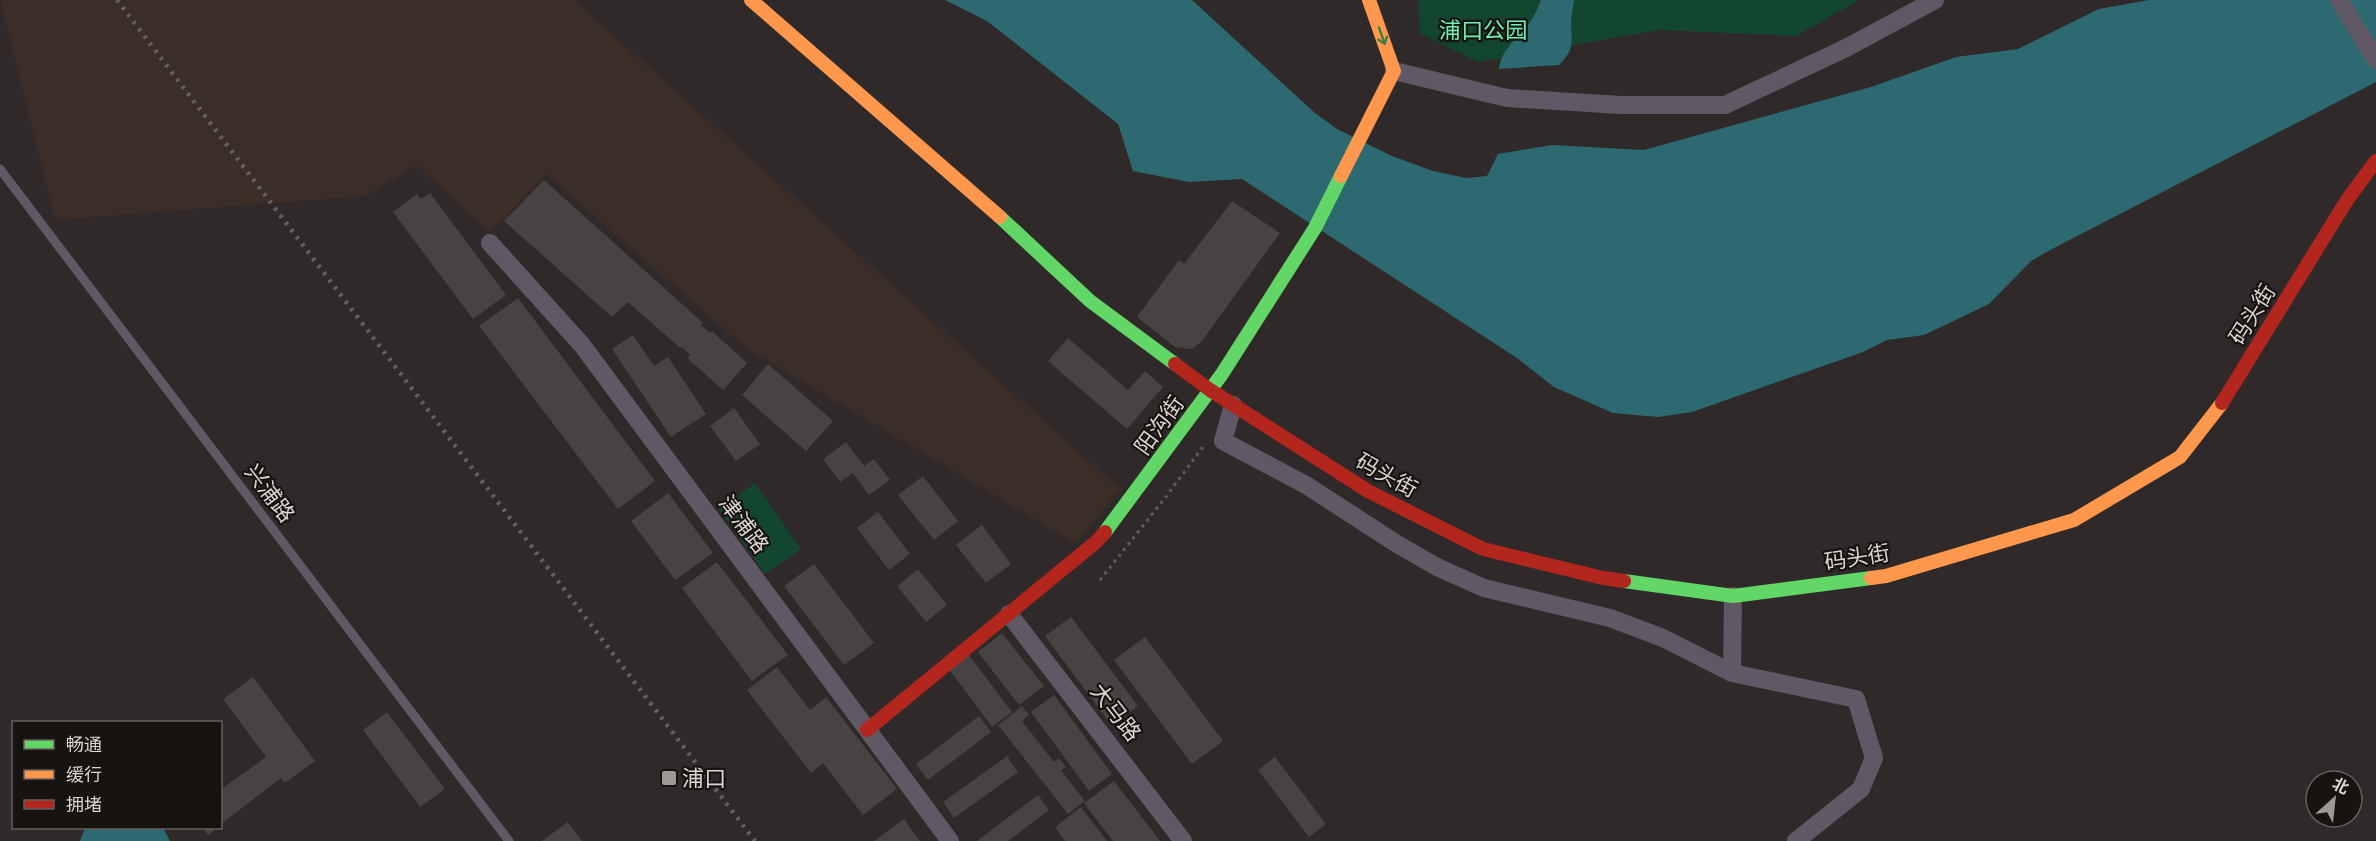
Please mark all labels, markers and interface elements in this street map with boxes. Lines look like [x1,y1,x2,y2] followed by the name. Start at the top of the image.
[1439,16,1527,44] park label: 浦口公园
[1377,26,1388,44] one-way arrow
[2223,279,2281,349] street label: 码头街
[1128,390,1190,460] street label: 阳沟街
[1351,447,1423,503] street label: 码头街
[239,458,301,528] street label: 兴浦路
[713,489,775,559] street label: 津浦路
[1822,538,1892,576] street label: 码头街
[1085,677,1147,747] street label: 大马路
[12,721,222,829] legend
[66,733,102,756] text: 畅通
[66,763,102,786] text: 缓行
[682,764,726,792] place label: 浦口
[660,769,678,787] marker: 浦口
[2304,769,2364,829] north arrow
[2329,773,2352,798] text: 北
[66,793,102,816] text: 拥堵

